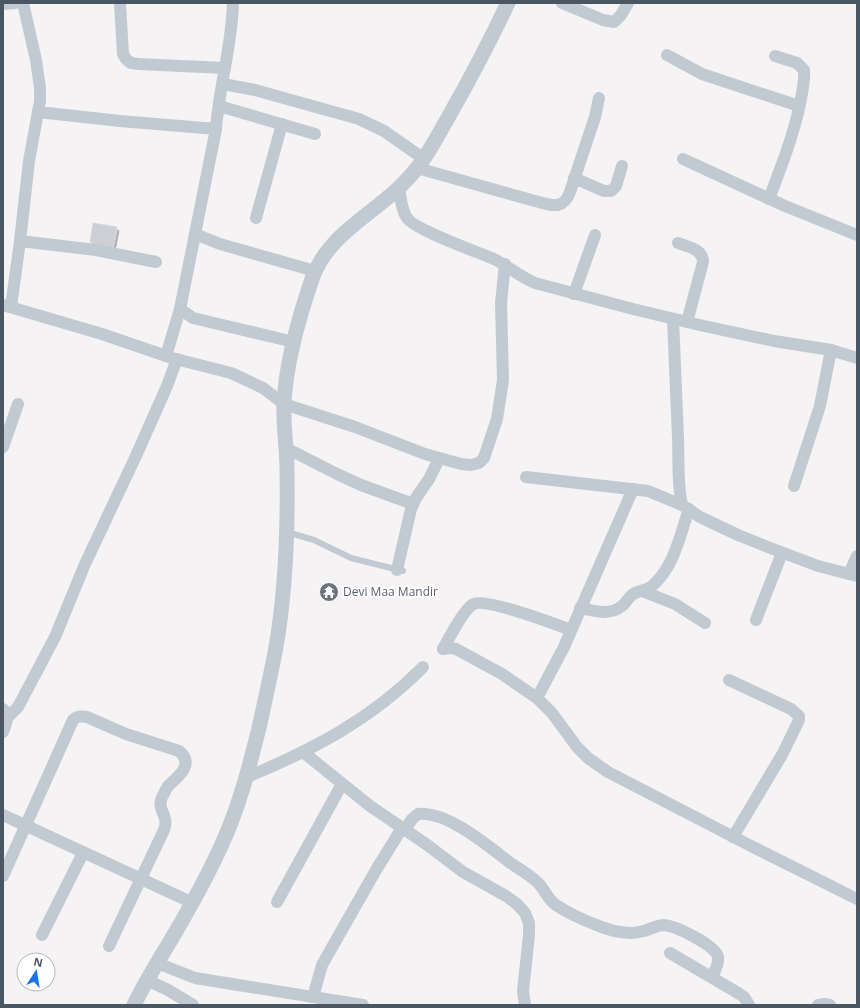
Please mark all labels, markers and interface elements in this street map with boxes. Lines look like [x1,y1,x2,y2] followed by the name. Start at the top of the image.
[318,581,340,603] temple icon: Devi Maa Mandir
[343,583,438,600] place label: Devi Maa Mandir
[16,952,56,992] north arrow
[32,953,44,970] text: N

